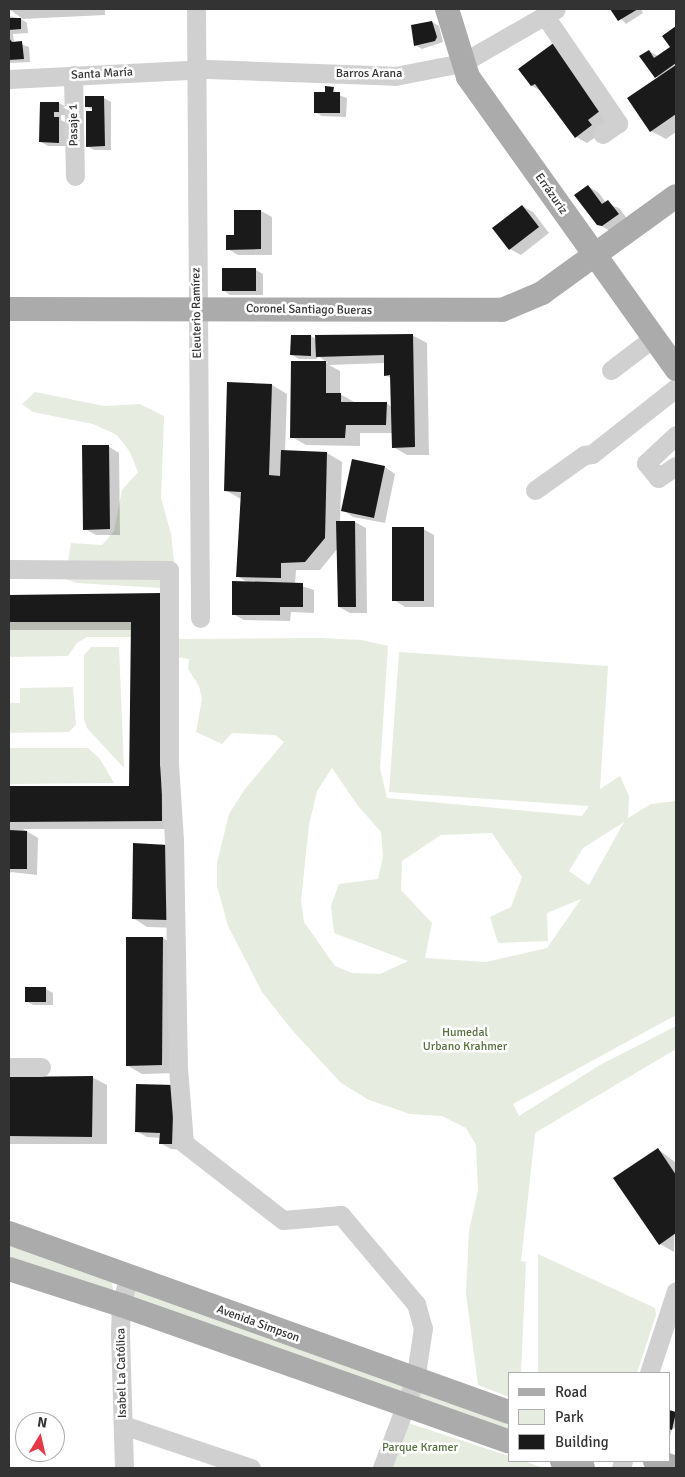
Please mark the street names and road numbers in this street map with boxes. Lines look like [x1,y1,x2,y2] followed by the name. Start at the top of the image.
[71,65,133,83] street label: Santa María
[336,67,402,81] street label: Barros Arana
[66,104,82,146] street label: Pasaje 1
[532,171,570,217] street label: Errázuriz
[189,267,205,359] street label: Eleuterio Ramírez
[246,302,372,318] street label: Coronel Santiago Bueras
[215,1302,301,1346] street label: Avenida Simpson
[114,1328,130,1418] street label: Isabel La Católica

